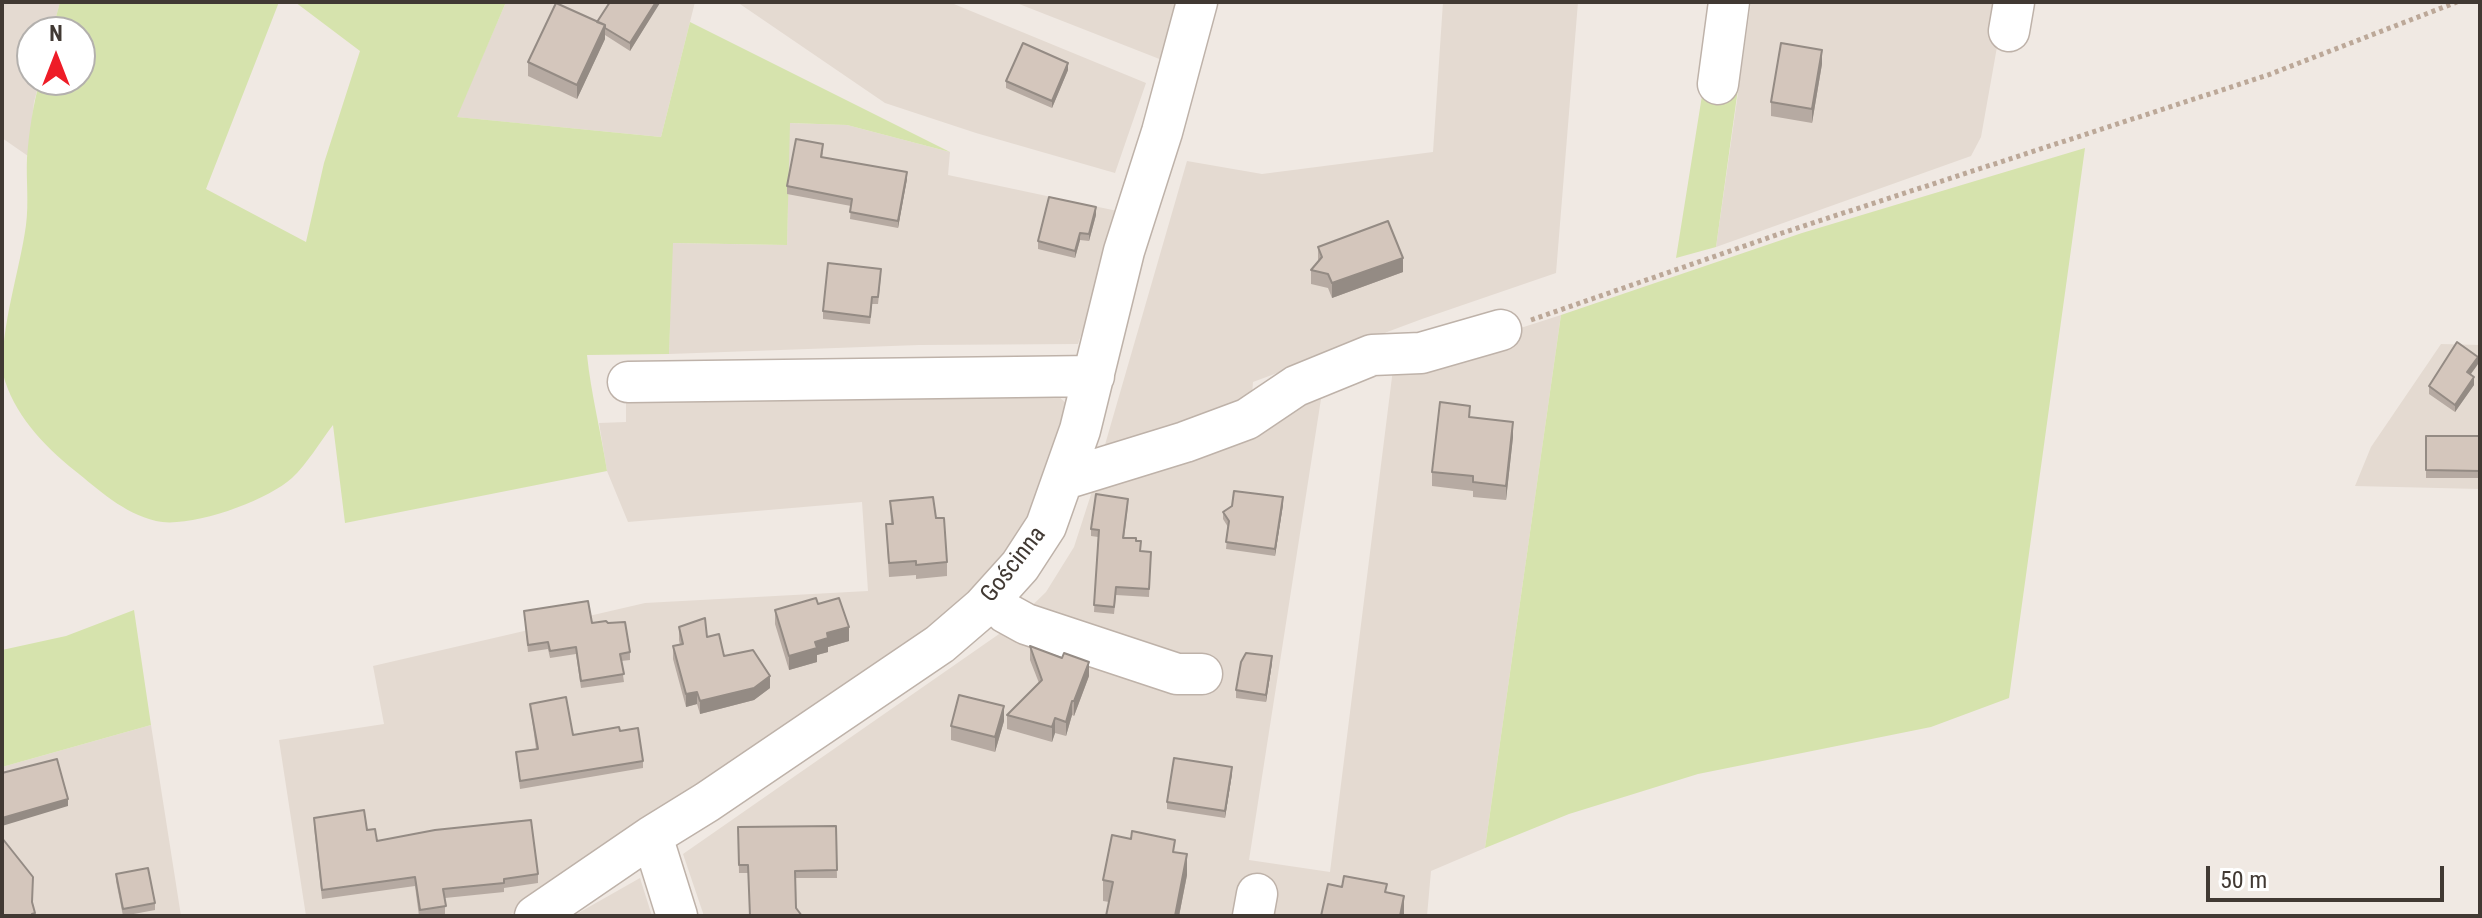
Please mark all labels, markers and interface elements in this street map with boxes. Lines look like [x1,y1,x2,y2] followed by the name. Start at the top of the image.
[16,16,96,96] north arrow
[49,21,63,46] text: N
[975,521,1053,609] street label: Gościnna
[2210,850,2448,900] scale bar
[2220,866,2267,894] text: 50 m

